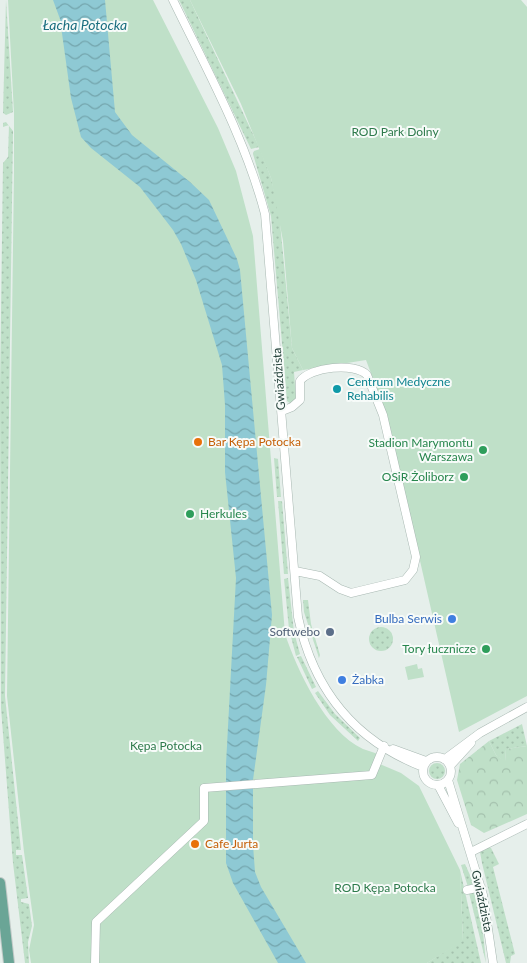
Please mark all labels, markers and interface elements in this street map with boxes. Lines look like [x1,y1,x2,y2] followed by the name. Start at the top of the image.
[43,16,127,33] water label: Łacha Potocka
[351,124,439,139] park label: ROD Park Dolny
[269,347,288,411] street label: Gwiaździsta
[347,374,450,403] place label: Centrum Medyczne Rehabilis
[331,383,343,395] marker: Centrum Medyczne Rehabilis
[208,434,301,449] place label: Bar Kępa Potocka
[369,435,473,464] place label: Stadion Marymontu Warszawa
[192,436,204,448] marker: Bar Kępa Potocka
[477,444,489,456] marker: Stadion Marymontu Warszawa
[382,469,455,484] place label: OSiR Żoliborz
[458,471,470,483] marker: OSiR Żoliborz
[200,506,247,521] place label: Herkules
[184,508,196,520] marker: Herkules
[374,611,442,626] place label: Bulba Serwis
[446,613,458,625] marker: Bulba Serwis
[269,624,320,639] place label: Softwebo
[324,626,336,638] marker: Softwebo
[402,641,476,656] place label: Tory łucznicze
[480,643,492,655] marker: Tory łucznicze
[352,672,384,687] place label: Żabka
[336,674,348,686] marker: Żabka
[130,738,202,753] park label: Kępa Potocka
[205,836,258,851] place label: Cafe Jurta
[189,838,201,850] marker: Cafe Jurta
[469,869,496,933] street label: Gwiaździsta
[334,880,436,895] park label: ROD Kępa Potocka

